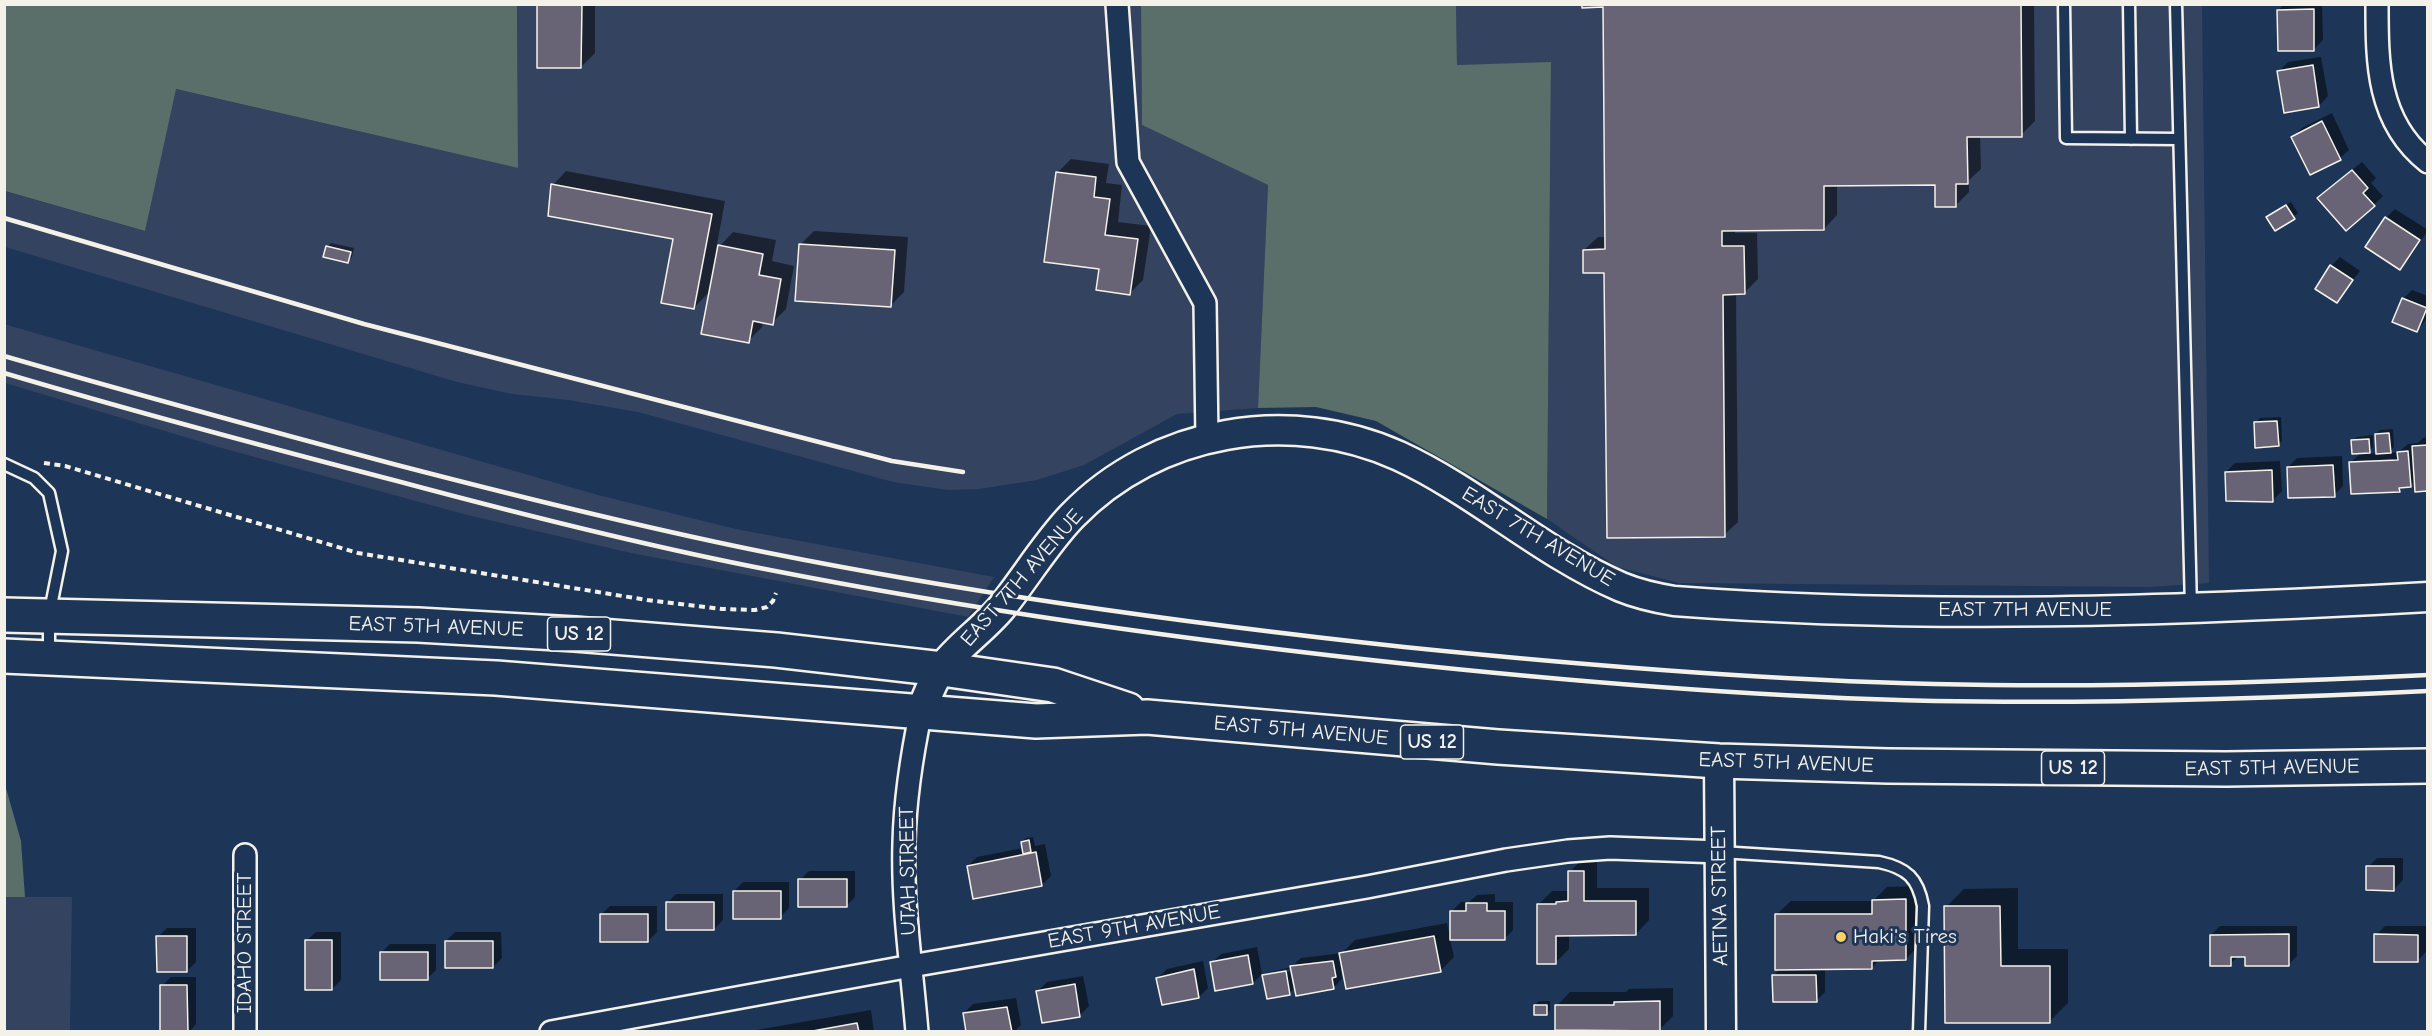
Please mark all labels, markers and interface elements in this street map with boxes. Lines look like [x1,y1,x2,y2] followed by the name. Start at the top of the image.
[1457,481,1619,593] street label: EAST 7TH AVENUE
[956,504,1088,652] street label: EAST 7TH AVENUE
[1938,597,2112,623] street label: EAST 7TH AVENUE
[348,611,524,643] street label: EAST 5TH AVENUE
[548,617,610,651] road number: US 12
[1213,711,1389,751] street label: EAST 5TH AVENUE
[1400,725,1464,759] road number: US 12
[1698,747,1874,779] street label: EAST 5TH AVENUE
[2042,751,2104,785] road number: US 12
[2184,754,2360,782] street label: EAST 5TH AVENUE
[894,806,922,936] street label: UTAH STREET
[1706,826,1734,966] street label: AETNA STREET
[232,873,258,1013] street label: IDAHO STREET
[1046,899,1222,955] street label: EAST 9TH AVENUE
[1853,924,1957,950] place label: Haki's Tires
[1834,930,1848,944] marker: Haki's Tires

